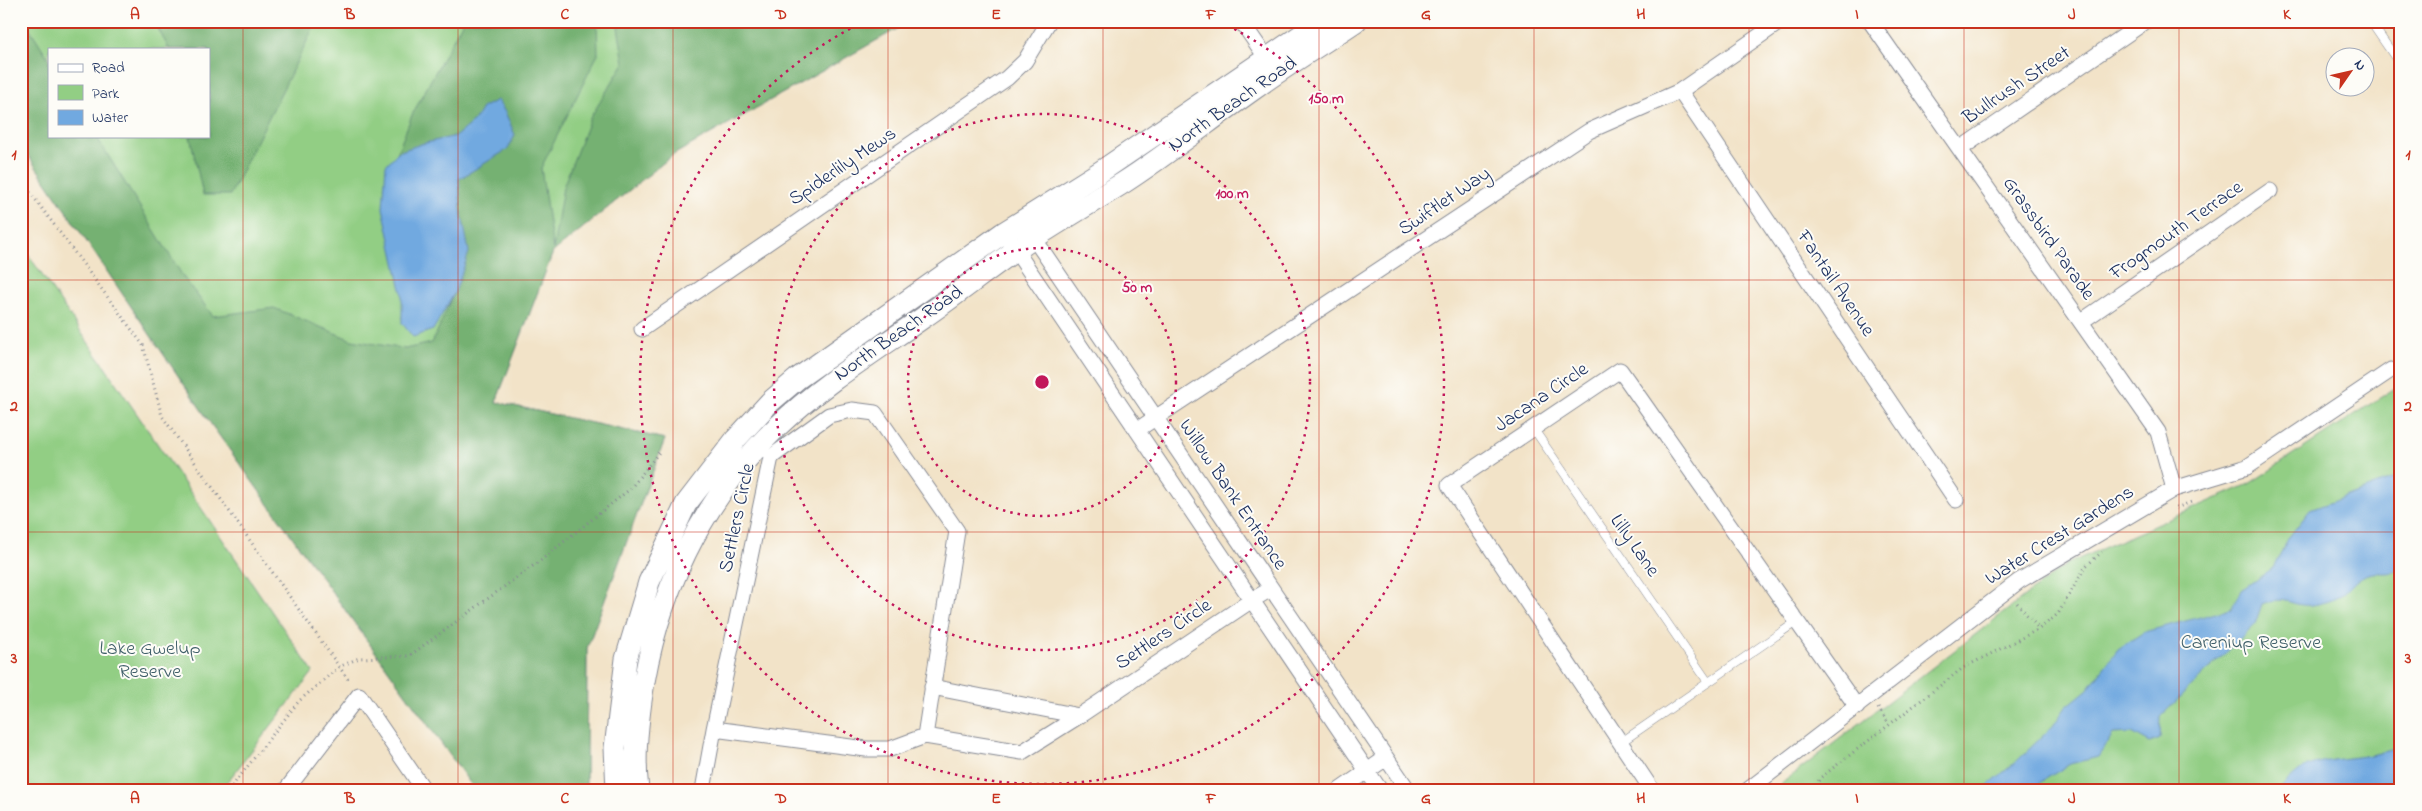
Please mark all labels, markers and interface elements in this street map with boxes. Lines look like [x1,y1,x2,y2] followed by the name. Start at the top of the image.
[130,3,140,27] text: A
[344,3,356,27] text: B
[561,3,570,27] text: C
[774,3,787,27] text: D
[991,3,1001,27] text: E
[1205,3,1217,27] text: F
[1421,3,1431,27] text: G
[1636,3,1646,27] text: H
[1855,3,1859,27] text: I
[2068,3,2076,27] text: J
[2283,3,2292,27] text: K
[1957,39,2077,133] street label: Bullrush Street
[48,48,210,138] legend
[2324,48,2374,98] north arrow
[1163,50,1303,160] street label: North Beach Road
[2348,56,2371,75] text: N
[92,57,125,79] text: Road
[92,83,120,105] text: Park
[1308,88,1344,110] text: 150 m
[92,107,128,129] text: Water
[783,120,903,214] street label: Spiderlily Mews
[11,143,17,167] text: 1
[2405,143,2411,167] text: 1
[1393,160,1497,244] street label: Swiftlet Way
[1995,171,2101,307] street label: Grassbird Parade
[2104,174,2250,289] street label: Frogmouth Terrace
[1215,183,1249,205] text: 100 m
[1788,224,1881,343] street label: Fantail Avenue
[1122,277,1153,299] text: 50 m
[829,279,969,389] street label: North Beach Road
[1489,356,1595,440] street label: Jacana Circle
[1033,373,1051,391] centre of rings
[9,395,18,419] text: 2
[2403,395,2412,419] text: 2
[1171,414,1293,576] street label: Willow Bank Entrance
[712,461,764,575] street label: Settlers Circle
[1980,478,2140,594] street label: Water Crest Gardens
[1602,509,1666,583] street label: Lilly Lane
[1110,592,1218,678] street label: Settlers Circle
[2181,629,2321,658] park label: Careniup Reserve
[99,635,201,687] park label: Lake Gwelup Reserve
[10,647,18,671] text: 3
[2404,647,2412,671] text: 3
[130,787,140,811] text: A
[344,787,356,811] text: B
[561,787,570,811] text: C
[774,787,787,811] text: D
[991,787,1001,811] text: E
[1205,787,1217,811] text: F
[1421,787,1431,811] text: G
[1636,787,1646,811] text: H
[1855,787,1859,811] text: I
[2068,787,2076,811] text: J
[2283,787,2292,811] text: K

